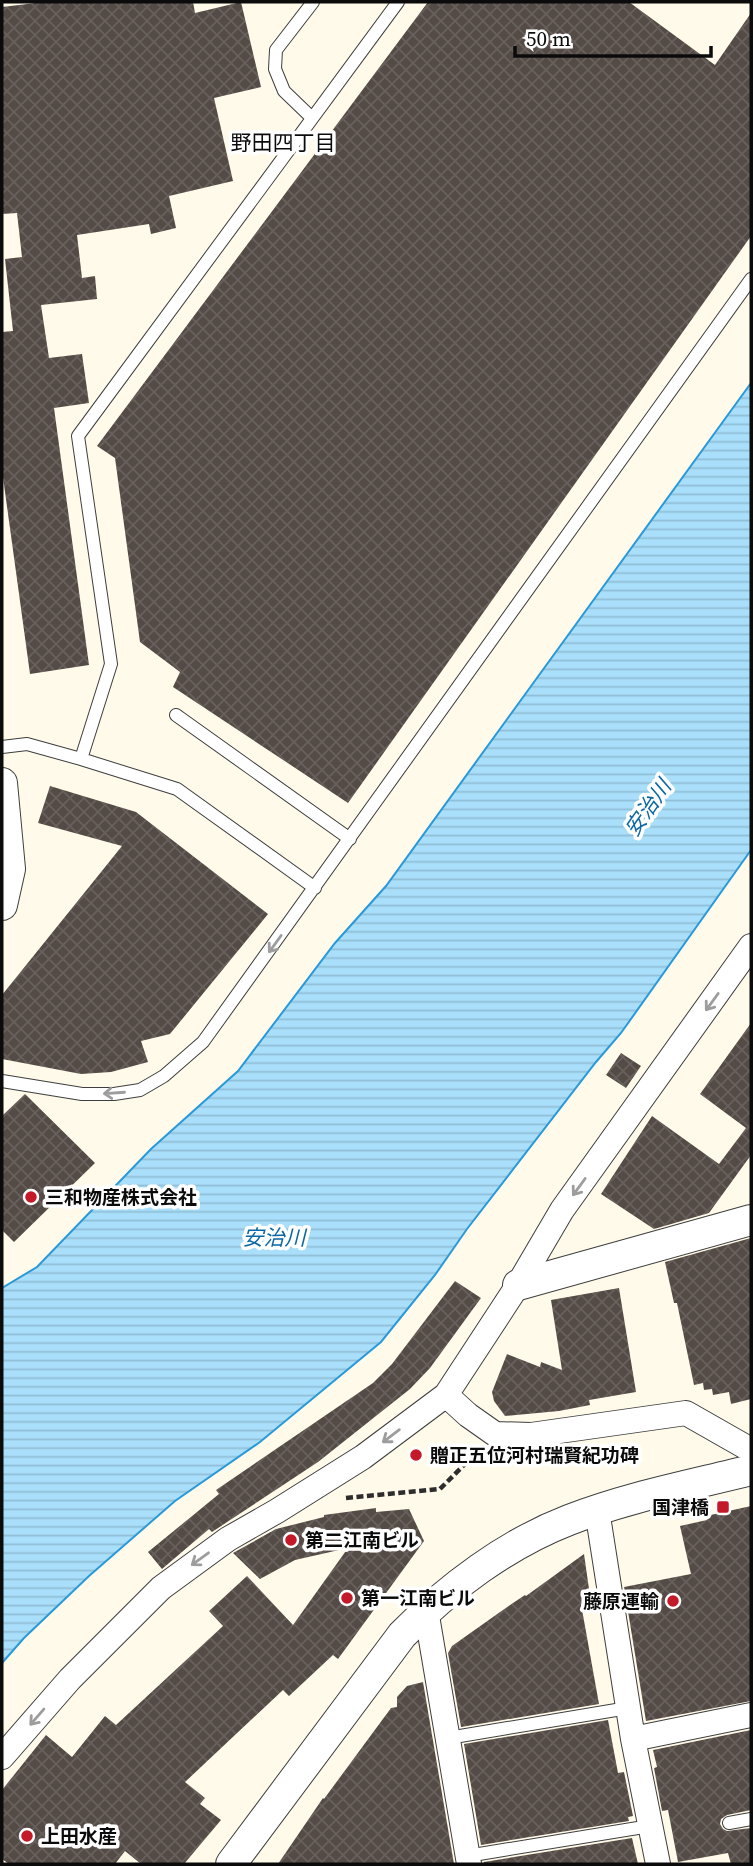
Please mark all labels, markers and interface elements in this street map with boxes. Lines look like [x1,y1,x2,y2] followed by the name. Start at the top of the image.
[515,14,711,58] scale bar
[526,24,571,53] text: 50 m
[231,128,336,157] district label: 野田四丁目
[618,772,679,842] water label: 安治川
[268,934,283,953] one-way arrow
[704,992,719,1011] one-way arrow
[103,1087,126,1100] one-way arrow
[572,1177,586,1196] one-way arrow
[45,1184,197,1210] place label: 三和物産株式会社
[23,1189,39,1205] marker: 三和物産株式会社
[243,1223,307,1252] water label: 安治川
[382,1428,401,1443] one-way arrow
[430,1442,639,1468] place label: 贈正五位河村瑞賢紀功碑
[408,1447,424,1463] marker: 贈正五位河村瑞賢紀功碑
[652,1494,709,1520] place label: 国津橋
[715,1499,731,1515] marker: 国津橋
[305,1527,419,1553] place label: 第二江南ビル
[283,1532,299,1548] marker: 第二江南ビル
[191,1552,210,1567] one-way arrow
[361,1585,475,1611] place label: 第一江南ビル
[583,1588,659,1614] place label: 藤原運輸
[339,1590,355,1606] marker: 第一江南ビル
[665,1593,681,1609] marker: 藤原運輸
[29,1707,45,1725] one-way arrow
[41,1823,117,1849] place label: 上田水産
[19,1828,35,1844] marker: 上田水産

